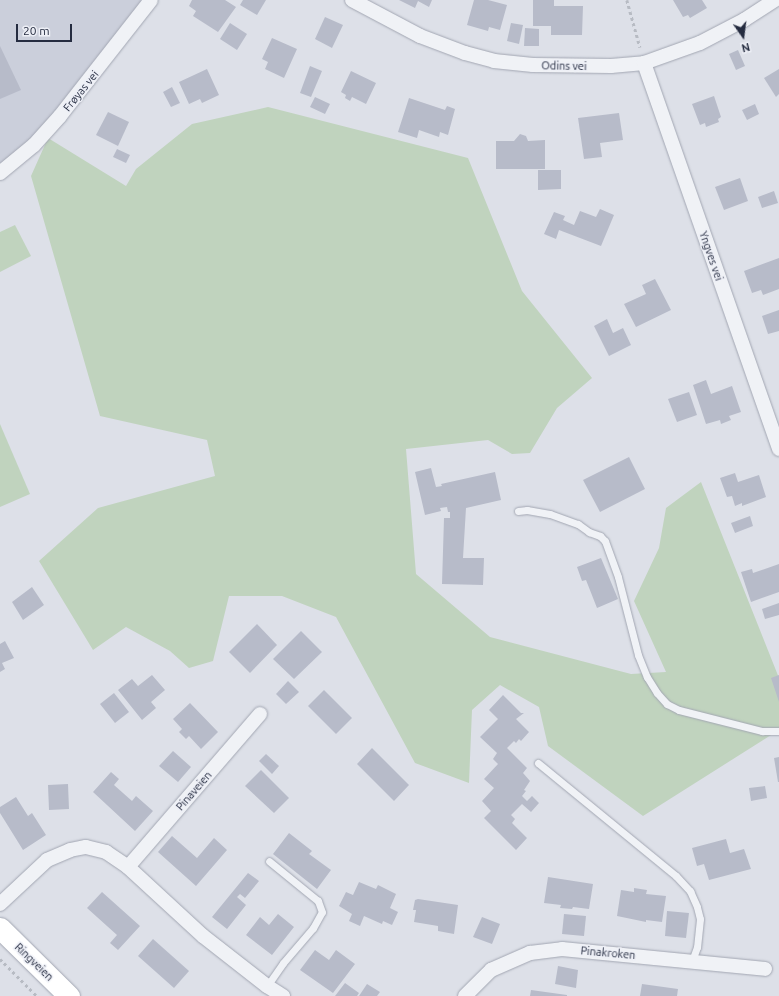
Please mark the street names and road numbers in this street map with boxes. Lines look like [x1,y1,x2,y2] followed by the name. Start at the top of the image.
[541,59,587,73] street label: Odins vei
[61,68,101,114] street label: Frøyas vei
[696,230,726,282] street label: Yngves vei
[173,769,215,813] street label: Pinaveien
[12,940,56,984] street label: Ringveien
[580,944,636,962] street label: Pinakroken

